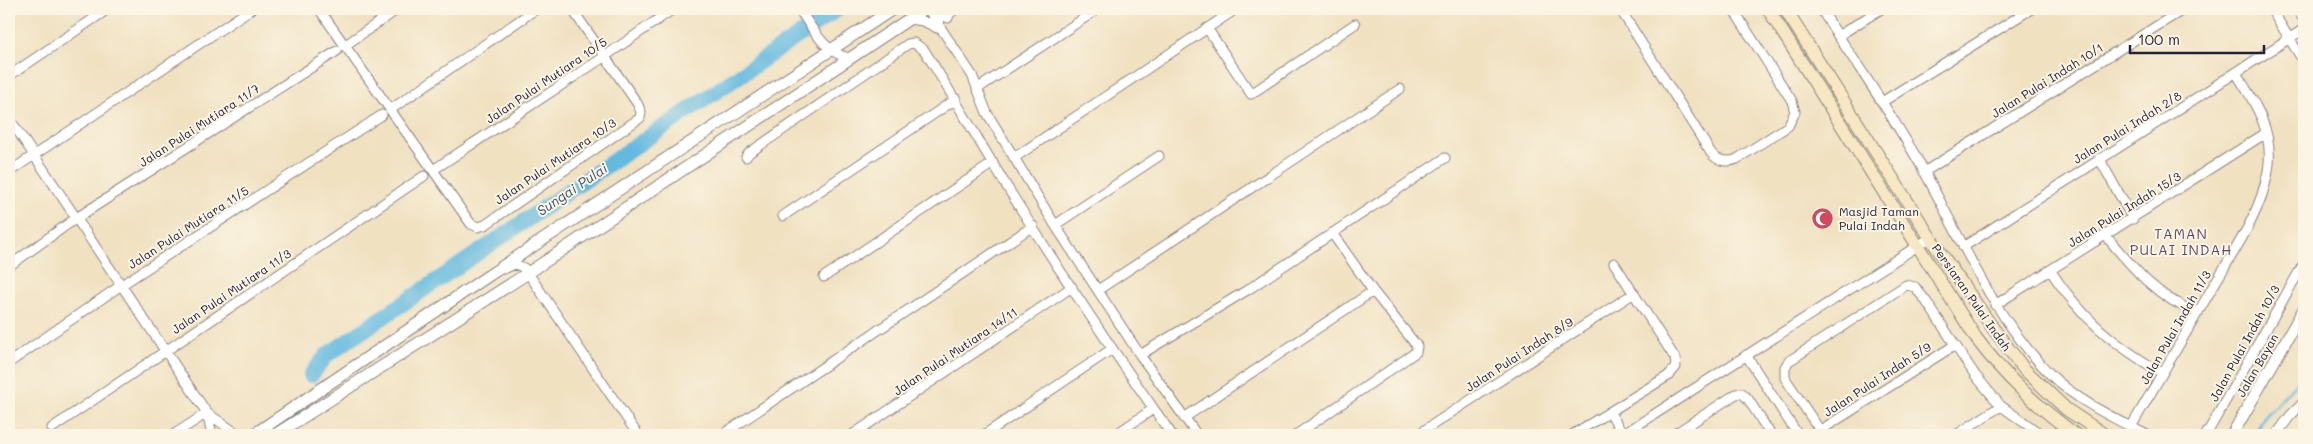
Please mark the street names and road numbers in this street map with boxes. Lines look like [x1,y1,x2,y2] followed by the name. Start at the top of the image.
[482,33,610,127] street label: Jalan Pulai Mutiara 10/5
[1988,39,2106,121] street label: Jalan Pulai Indah 10/1
[136,80,263,170] street label: Jalan Pulai Mutiara 11/7
[2070,87,2184,167] street label: Jalan Pulai Indah 2/8
[491,114,619,208] street label: Jalan Pulai Mutiara 10/3
[2065,168,2183,250] street label: Jalan Pulai Indah 15/3
[125,182,251,272] street label: Jalan Pulai Mutiara 11/5
[1929,240,2015,354] street label: Persiaran Pulai Indah
[168,245,294,337] street label: Jalan Pulai Mutiara 11/3
[2136,267,2214,387] street label: Jalan Pulai Indah 11/3
[2205,282,2283,404] street label: Jalan Pulai Indah 10/3
[890,303,1020,399] street label: Jalan Pulai Mutiara 14/11
[1462,313,1576,395] street label: Jalan Pulai Indah 8/9
[2232,331,2282,399] street label: Jalan Bayan
[1820,338,1934,420] street label: Jalan Pulai Indah 5/9

